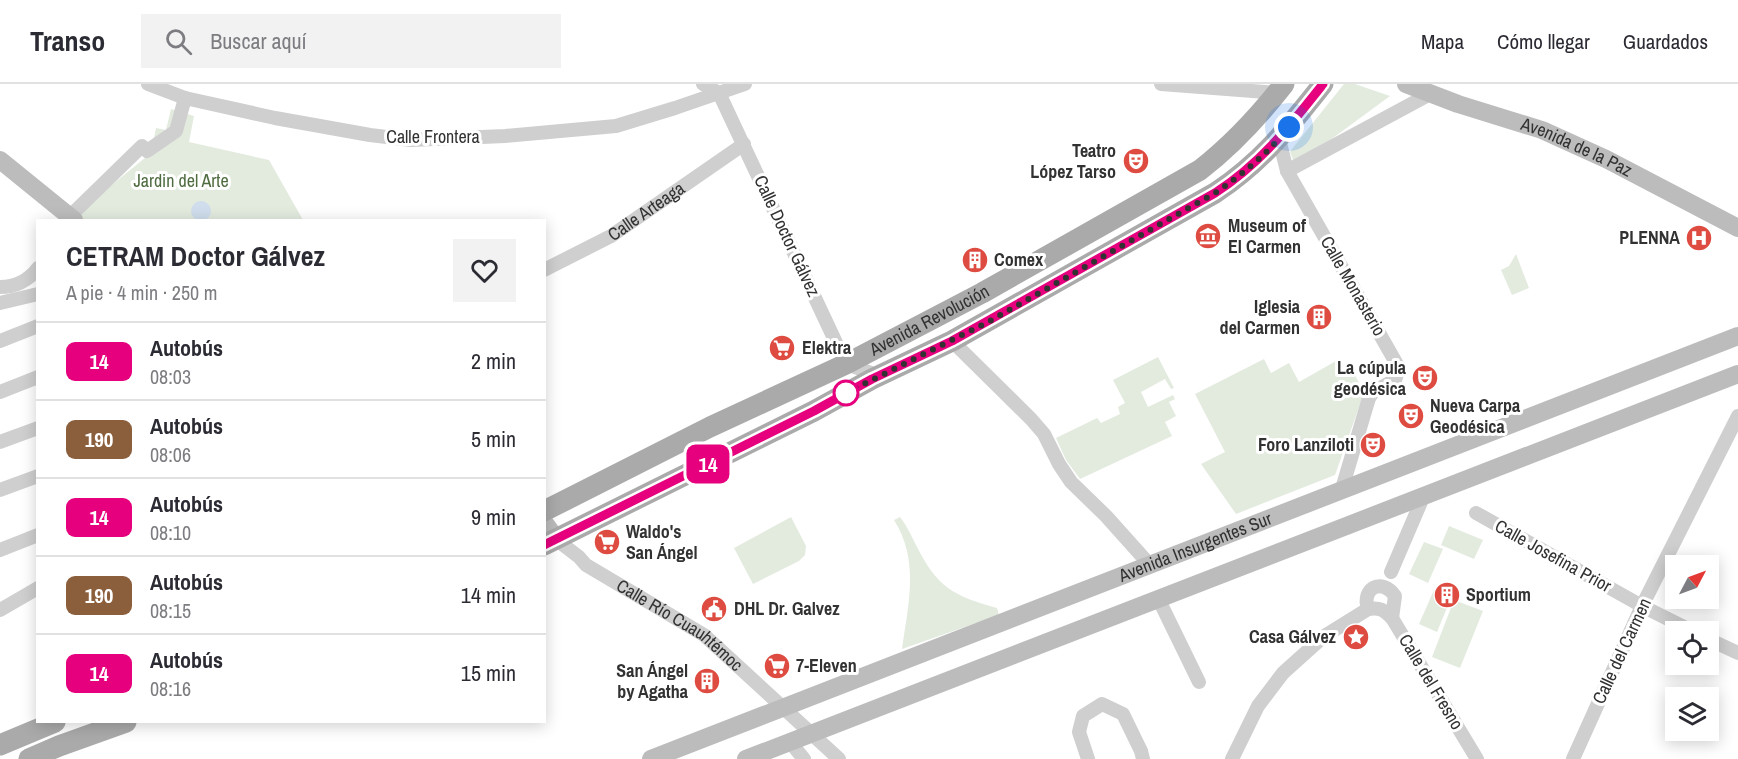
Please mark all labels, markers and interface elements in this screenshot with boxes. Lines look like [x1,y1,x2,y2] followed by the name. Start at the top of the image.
[141,14,561,68] search box
[30,22,105,60] text: Transo
[162,25,195,58] icon: search
[210,26,307,56] text: Buscar aquí
[1421,27,1464,56] text: Mapa
[1497,27,1590,56] text: Cómo llegar
[1623,27,1708,56] text: Guardados
[1517,111,1637,183] street label: Avenida de la Paz
[1274,112,1304,142] your location
[386,124,480,149] street label: Calle Frontera
[1030,138,1116,184] place label: Teatro López Tarso
[1121,146,1151,176] theatre icon: Teatro López Tarso
[133,168,229,193] park label: Jardin del Arte
[748,171,827,301] street label: Calle Doctor Gálvez
[602,176,690,247] street label: Calle Arteaga
[1228,213,1306,259] place label: Museum of El Carmen
[1193,221,1223,251] museum icon: Museum of El Carmen
[1684,223,1714,253] hospital icon: PLENNA
[1619,225,1680,250] place label: PLENNA
[1315,231,1392,340] street label: Calle Monasterio
[66,237,325,275] text: CETRAM Doctor Gálvez
[453,239,516,302] button: heart
[960,245,990,275] building icon: Comex
[994,247,1044,272] place label: Comex
[864,278,994,362] street label: Avenida Revolución
[66,279,217,306] text: A pie · 4 min · 250 m
[1220,294,1301,340] place label: Iglesia del Carmen
[1304,302,1334,332] building icon: Iglesia del Carmen
[150,333,223,363] text: Autobús
[767,333,797,363] supermarket icon: Elektra
[802,335,852,360] place label: Elektra
[471,346,516,376] text: 2 min
[89,347,109,376] text: 14
[1334,355,1407,401] place label: La cúpula geodésica
[150,363,191,390] text: 08:03
[1410,363,1440,393] theatre icon: La cúpula geodésica
[833,380,859,406] unlabelled marker
[1430,393,1521,439] place label: Nueva Carpa Geodésica
[1396,401,1426,431] theatre icon: Nueva Carpa Geodésica
[150,411,223,441] text: Autobús
[471,424,516,454] text: 5 min
[85,425,113,454] text: 190
[1358,430,1388,460] theatre icon: Foro Lanziloti
[1258,432,1354,457] place label: Foro Lanziloti
[150,441,191,468] text: 08:06
[681,444,735,484] line badge: 14
[698,450,718,479] text: 14
[150,489,223,519] text: Autobús
[471,502,516,532] text: 9 min
[89,503,109,532] text: 14
[1114,506,1275,588] street label: Avenida Insurgentes Sur
[1490,513,1616,598] street label: Calle Josefina Prior
[150,519,191,546] text: 08:10
[626,519,698,565] place label: Waldo's San Ángel
[592,527,622,557] supermarket icon: Waldo's San Ángel
[1665,555,1719,609] north arrow
[1665,555,1719,741] map controls
[150,567,223,597] text: Autobús
[612,573,749,677] street label: Calle Río Cuauhtémoc
[461,580,516,610] text: 14 min
[1432,580,1462,610] building icon: Sportium
[85,581,113,610] text: 190
[1466,582,1531,607] place label: Sportium
[699,594,729,624] public building icon: DHL Dr. Galvez
[1586,594,1657,708] street label: Calle del Carmen
[734,596,840,621] place label: DHL Dr. Galvez
[150,597,191,624] text: 08:15
[1665,621,1719,675] button: locate
[1341,622,1371,652] place icon: Casa Gálvez
[1249,624,1337,649] place label: Casa Gálvez
[1393,629,1470,734] street label: Calle del Fresno
[150,645,223,675] text: Autobús
[762,651,792,681] supermarket icon: 7-Eleven
[796,653,857,678] place label: 7-Eleven
[461,658,516,688] text: 15 min
[616,658,689,704] place label: San Ángel by Agatha
[89,659,109,688] text: 14
[692,666,722,696] building icon: San Ángel by Agatha
[150,675,191,702] text: 08:16
[1665,687,1719,741] button: layers

